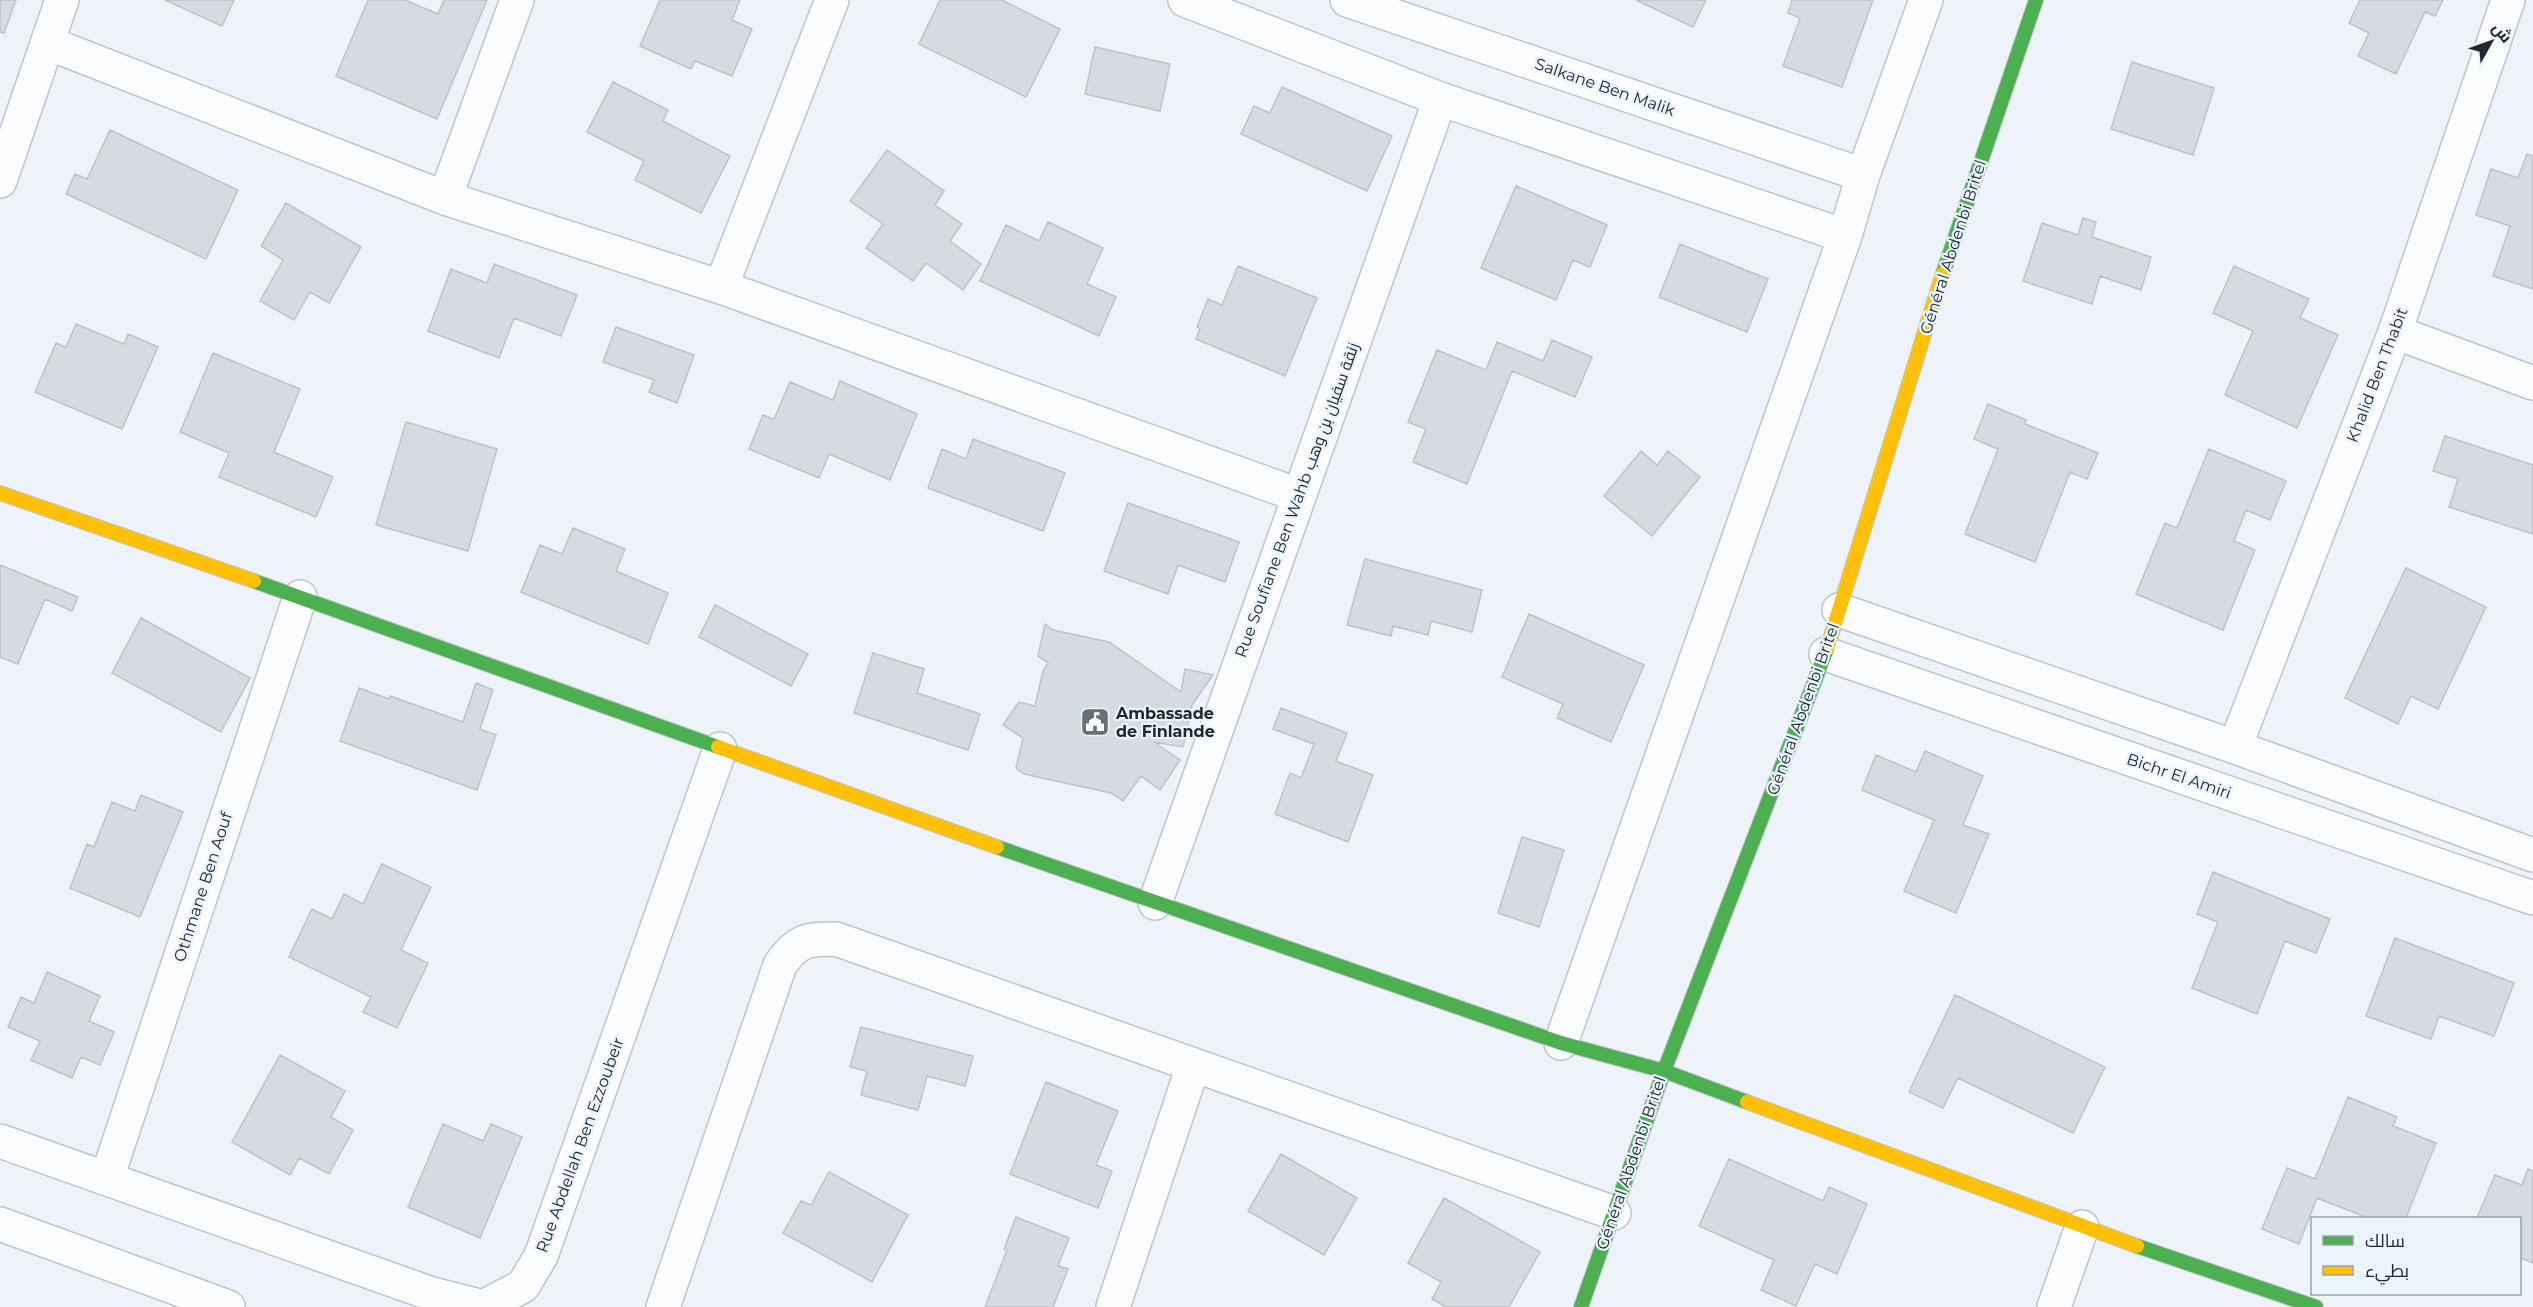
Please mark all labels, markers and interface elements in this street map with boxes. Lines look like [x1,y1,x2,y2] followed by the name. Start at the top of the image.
[2461,12,2521,72] north arrow
[2488,19,2516,47] text: ش
[1533,54,1678,120] street label: Salkane Ben Malik
[1916,158,1990,336] street label: Général Abdenbi Britel
[2343,304,2412,445] street label: Khalid Ben Thabit
[1231,340,1364,660] street label: Rue Soufiane Ben Wahb زنقة سفيان بن وهب
[1763,620,1843,798] street label: Général Abdenbi Britel
[1115,704,1215,741] place label: Ambassade de Finlande
[1079,706,1111,738] public building icon: Ambassade de Finlande
[2124,749,2234,803] street label: Bichr El Amiri
[170,809,236,964] street label: Othmane Ben Aouf
[532,1035,628,1255] street label: Rue Abdellah Ben Ezzoubeir
[1592,1074,1670,1252] street label: Général Abdenbi Britel
[2311,1217,2521,1295] legend
[2365,1230,2405,1252] text: سالك
[2365,1260,2409,1285] text: بطيء

